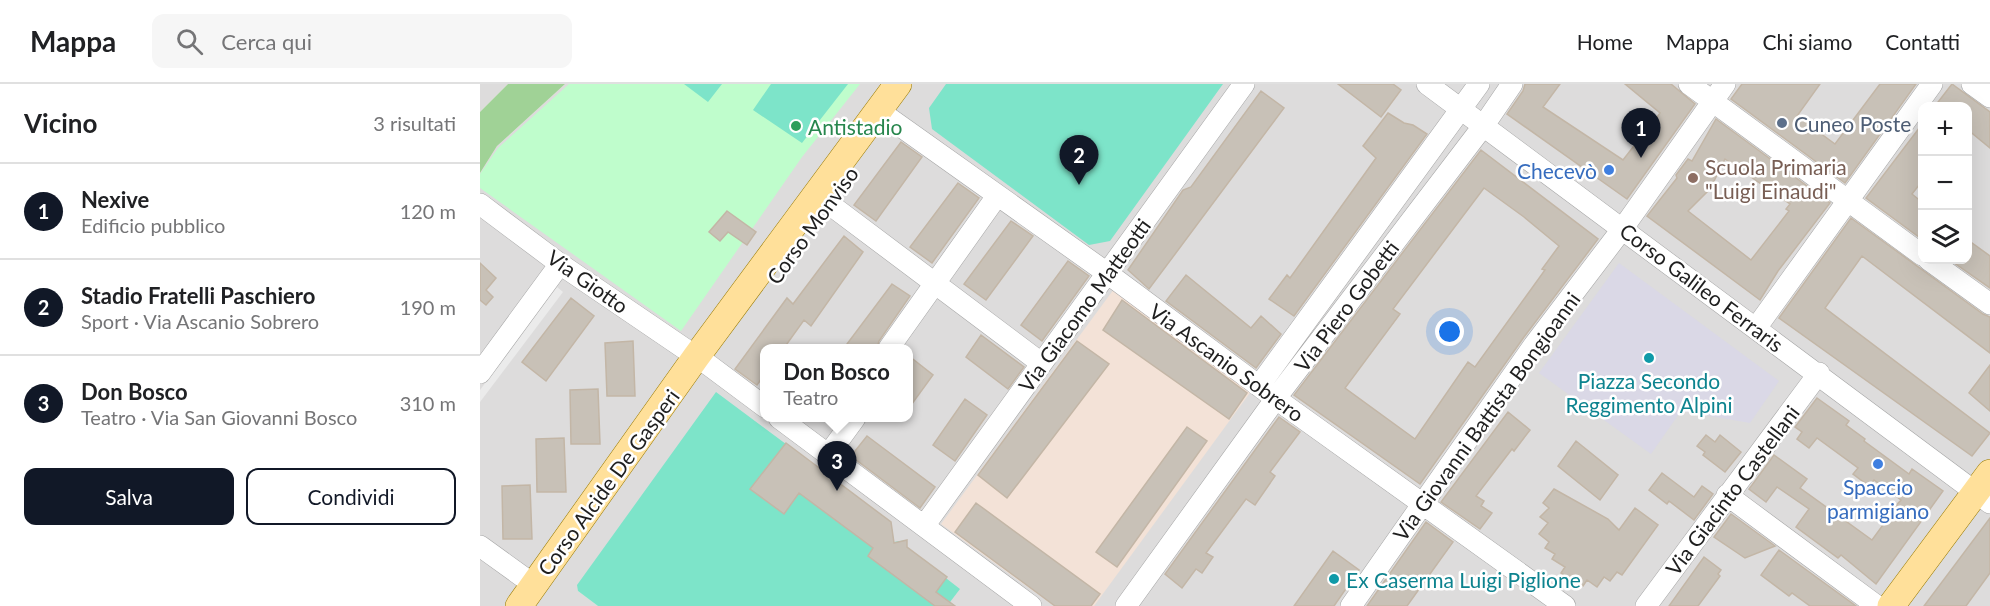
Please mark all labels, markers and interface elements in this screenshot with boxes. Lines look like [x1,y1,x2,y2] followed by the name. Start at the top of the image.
[152,14,572,68] search box
[30,24,116,58] text: Mappa
[173,25,206,58] icon: search
[221,28,312,55] text: Cerca qui
[1577,29,1633,54] text: Home
[1666,29,1729,54] text: Mappa
[1762,29,1852,54] text: Chi siamo
[1885,29,1960,54] text: Contatti
[1918,102,1972,264] map controls
[1918,102,1972,156] button: +
[24,107,97,139] text: Vicino
[1622,109,1660,158] pin: 1
[373,111,456,135] text: 3 risultati
[1794,111,1911,136] place label: Cuneo Poste
[808,114,903,139] place label: Antistadio
[1775,116,1789,130] marker: Cuneo Poste
[789,119,803,133] marker: Antistadio
[1060,135,1098,185] pin: 2
[1705,154,1847,203] place label: Scuola Primaria "Luigi Einaudi"
[1918,156,1972,210] button: −
[1517,158,1597,183] place label: Checevò
[761,161,863,289] street label: Corso Monviso
[1602,163,1616,177] marker: Checevò
[1686,171,1700,185] marker: Scuola Primaria "Luigi Einaudi"
[81,186,149,213] text: Nexive
[38,199,49,223] text: 1
[400,199,456,223] text: 120 m
[1918,210,1972,264] button: layers
[81,213,225,237] text: Edificio pubblico
[1013,213,1155,397] street label: Via Giacomo Matteotti
[1615,217,1789,357] street label: Corso Galileo Ferraris
[1289,236,1403,376] street label: Via Piero Gobetti
[543,244,633,318] street label: Via Giotto
[81,282,315,309] text: Stadio Fratelli Paschiero
[1387,287,1585,545] street label: Via Giovanni Battista Bongioanni
[38,295,49,319] text: 2
[400,295,456,319] text: 190 m
[1145,298,1309,426] street label: Via Ascanio Sobrero
[81,309,319,333] text: Sport · Via Ascanio Sobrero
[1435,317,1464,346] your location
[760,344,913,422] popup
[1642,351,1656,365] marker: Piazza Secondo Reggimento Alpini
[783,358,890,385] text: Don Bosco
[1565,368,1733,417] place label: Piazza Secondo Reggimento Alpini
[81,378,188,405] text: Don Bosco
[532,384,684,580] street label: Corso Alcide De Gasperi
[783,385,838,409] text: Teatro
[38,391,49,415] text: 3
[400,391,456,415] text: 310 m
[1660,400,1804,580] street label: Via Giacinto Castellani
[81,405,357,429] text: Teatro · Via San Giovanni Bosco
[818,442,856,491] pin: 3
[1871,457,1885,471] marker: Spaccio parmigiano
[24,468,234,525] button: Salva
[246,468,456,525] button: Condividi
[1827,474,1929,523] place label: Spaccio parmigiano
[1346,567,1581,592] place label: Ex Caserma Luigi Piglione
[1327,572,1341,586] marker: Ex Caserma Luigi Piglione

